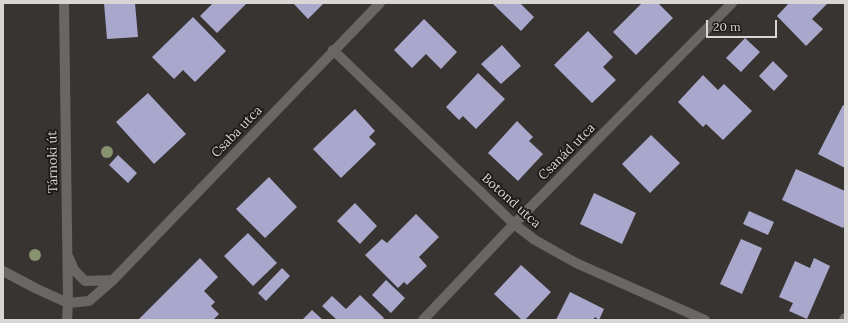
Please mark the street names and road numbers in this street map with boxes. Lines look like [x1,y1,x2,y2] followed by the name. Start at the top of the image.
[209,103,265,161] street label: Csaba utca
[535,120,599,184] street label: Csanád utca
[45,131,61,193] street label: Tárnoki út
[478,171,544,231] street label: Botond utca

